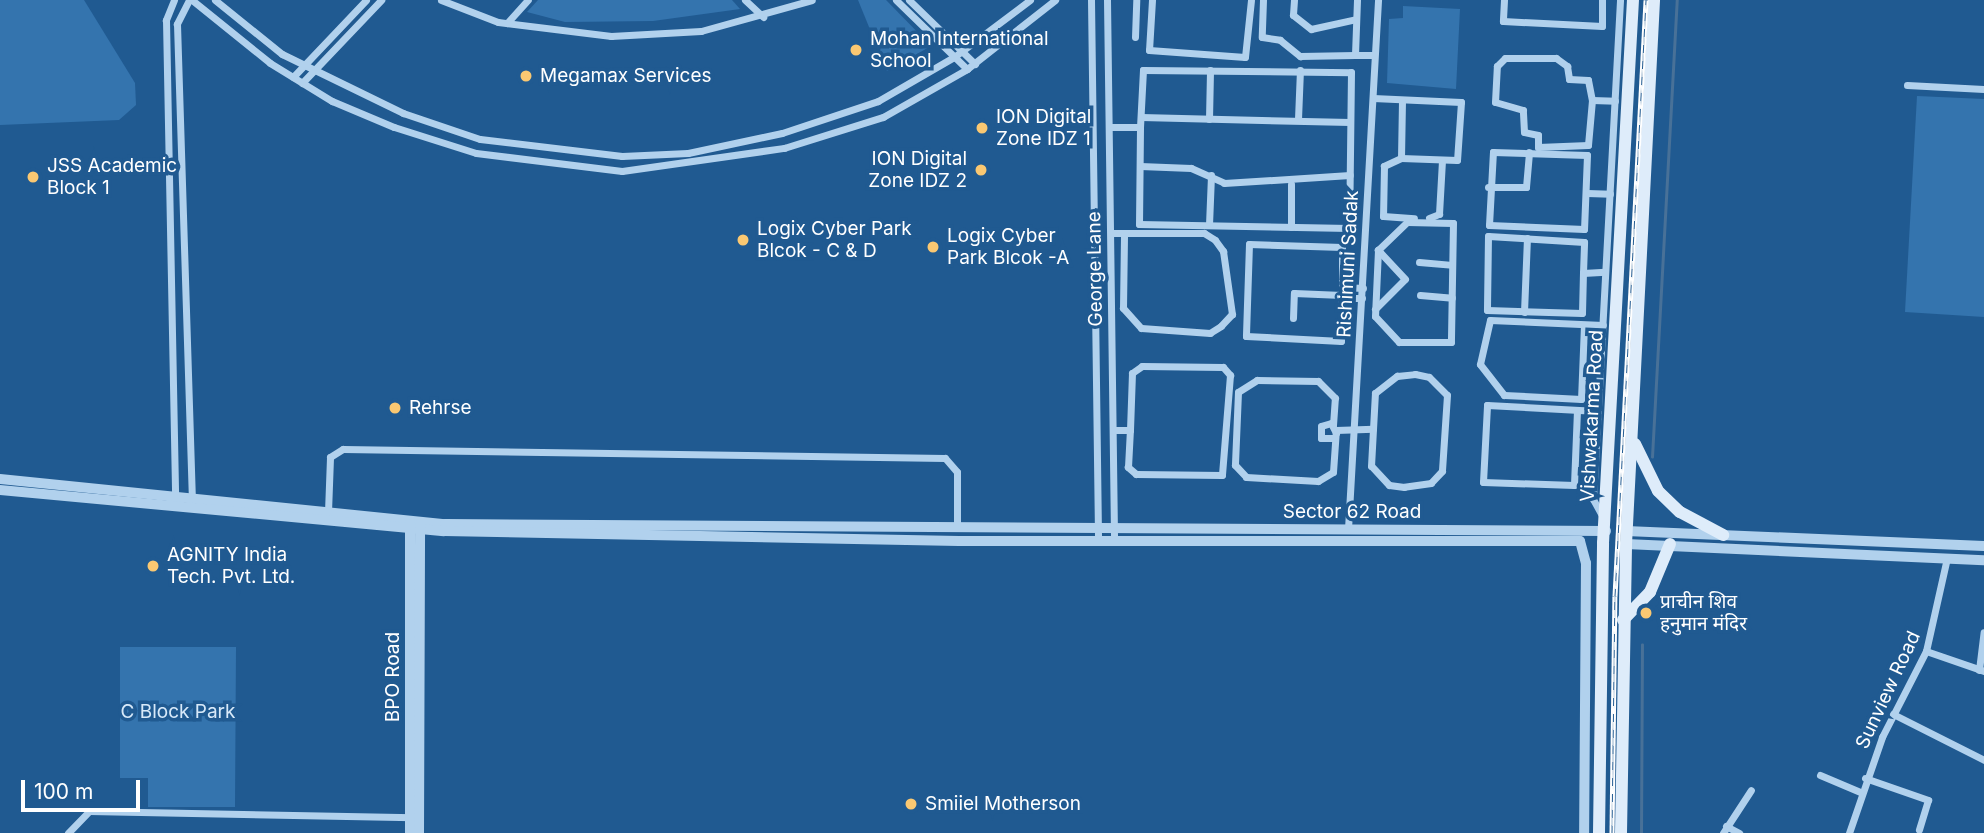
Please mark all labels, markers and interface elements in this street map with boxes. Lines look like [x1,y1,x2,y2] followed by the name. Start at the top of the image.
[870,28,1049,72] place label: Mohan International School
[848,42,864,58] marker: Mohan International School
[540,65,712,87] place label: Megamax Services
[518,68,534,84] marker: Megamax Services
[996,106,1091,150] place label: ION Digital Zone IDZ 1
[974,120,990,136] marker: ION Digital Zone IDZ 1
[868,148,967,192] place label: ION Digital Zone IDZ 2
[47,155,177,199] place label: JSS Academic Block 1
[973,162,989,178] marker: ION Digital Zone IDZ 2
[25,169,41,185] marker: JSS Academic Block 1
[1333,190,1363,338] street label: Rishimuni Sadak
[1083,211,1107,327] street label: George Lane
[757,218,912,262] place label: Logix Cyber Park Blcok - C & D
[947,225,1069,269] place label: Logix Cyber Park Blcok -A
[735,232,751,248] marker: Logix Cyber Park Blcok - C & D
[925,239,941,255] marker: Logix Cyber Park Blcok -A
[1576,329,1608,503] street label: Vishwakarma Road
[409,397,472,419] place label: Rehrse
[387,400,403,416] marker: Rehrse
[1283,501,1421,523] street label: Sector 62 Road
[167,544,295,588] place label: AGNITY India Tech. Pvt. Ltd.
[145,558,161,574] marker: AGNITY India Tech. Pvt. Ltd.
[1660,591,1747,635] place label: प्राचीन शिव हनुमान मंदिर
[1638,605,1654,621] marker: प्राचीन शिव हनुमान मंदिर
[1851,628,1925,752] street label: Sunview Road
[382,632,404,722] street label: BPO Road
[121,701,235,723] park label: C Block Park
[24,766,144,810] scale bar
[34,779,93,804] text: 100 m
[925,793,1081,815] place label: Smiiel Motherson
[903,796,919,812] marker: Smiiel Motherson

